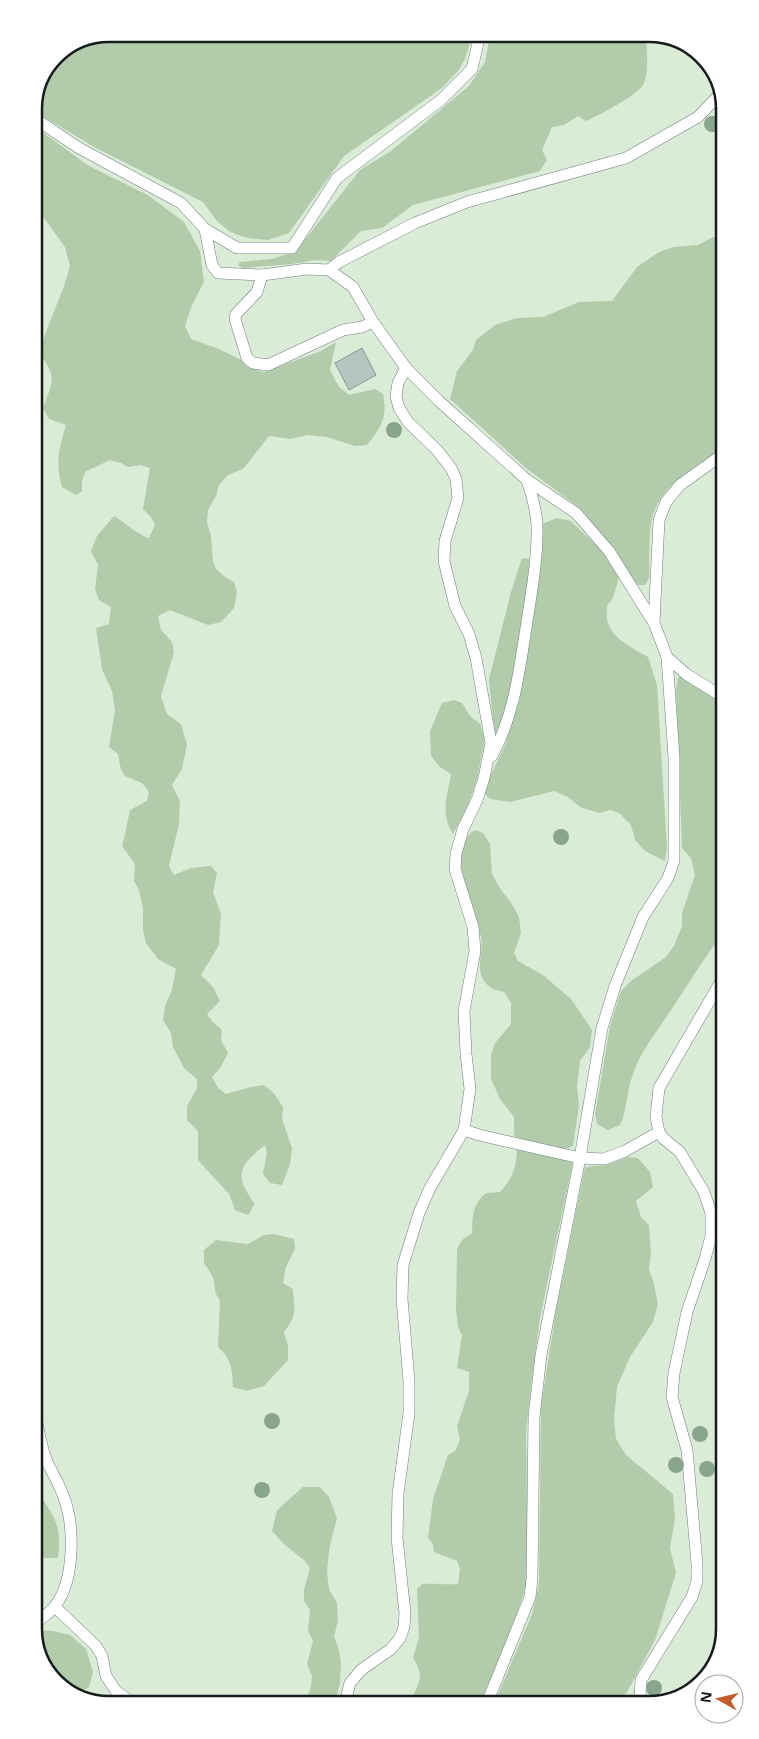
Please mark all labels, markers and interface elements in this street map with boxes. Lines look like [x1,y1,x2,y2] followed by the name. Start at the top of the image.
[694,1674,744,1724] north arrow
[695,1690,716,1704] text: N

